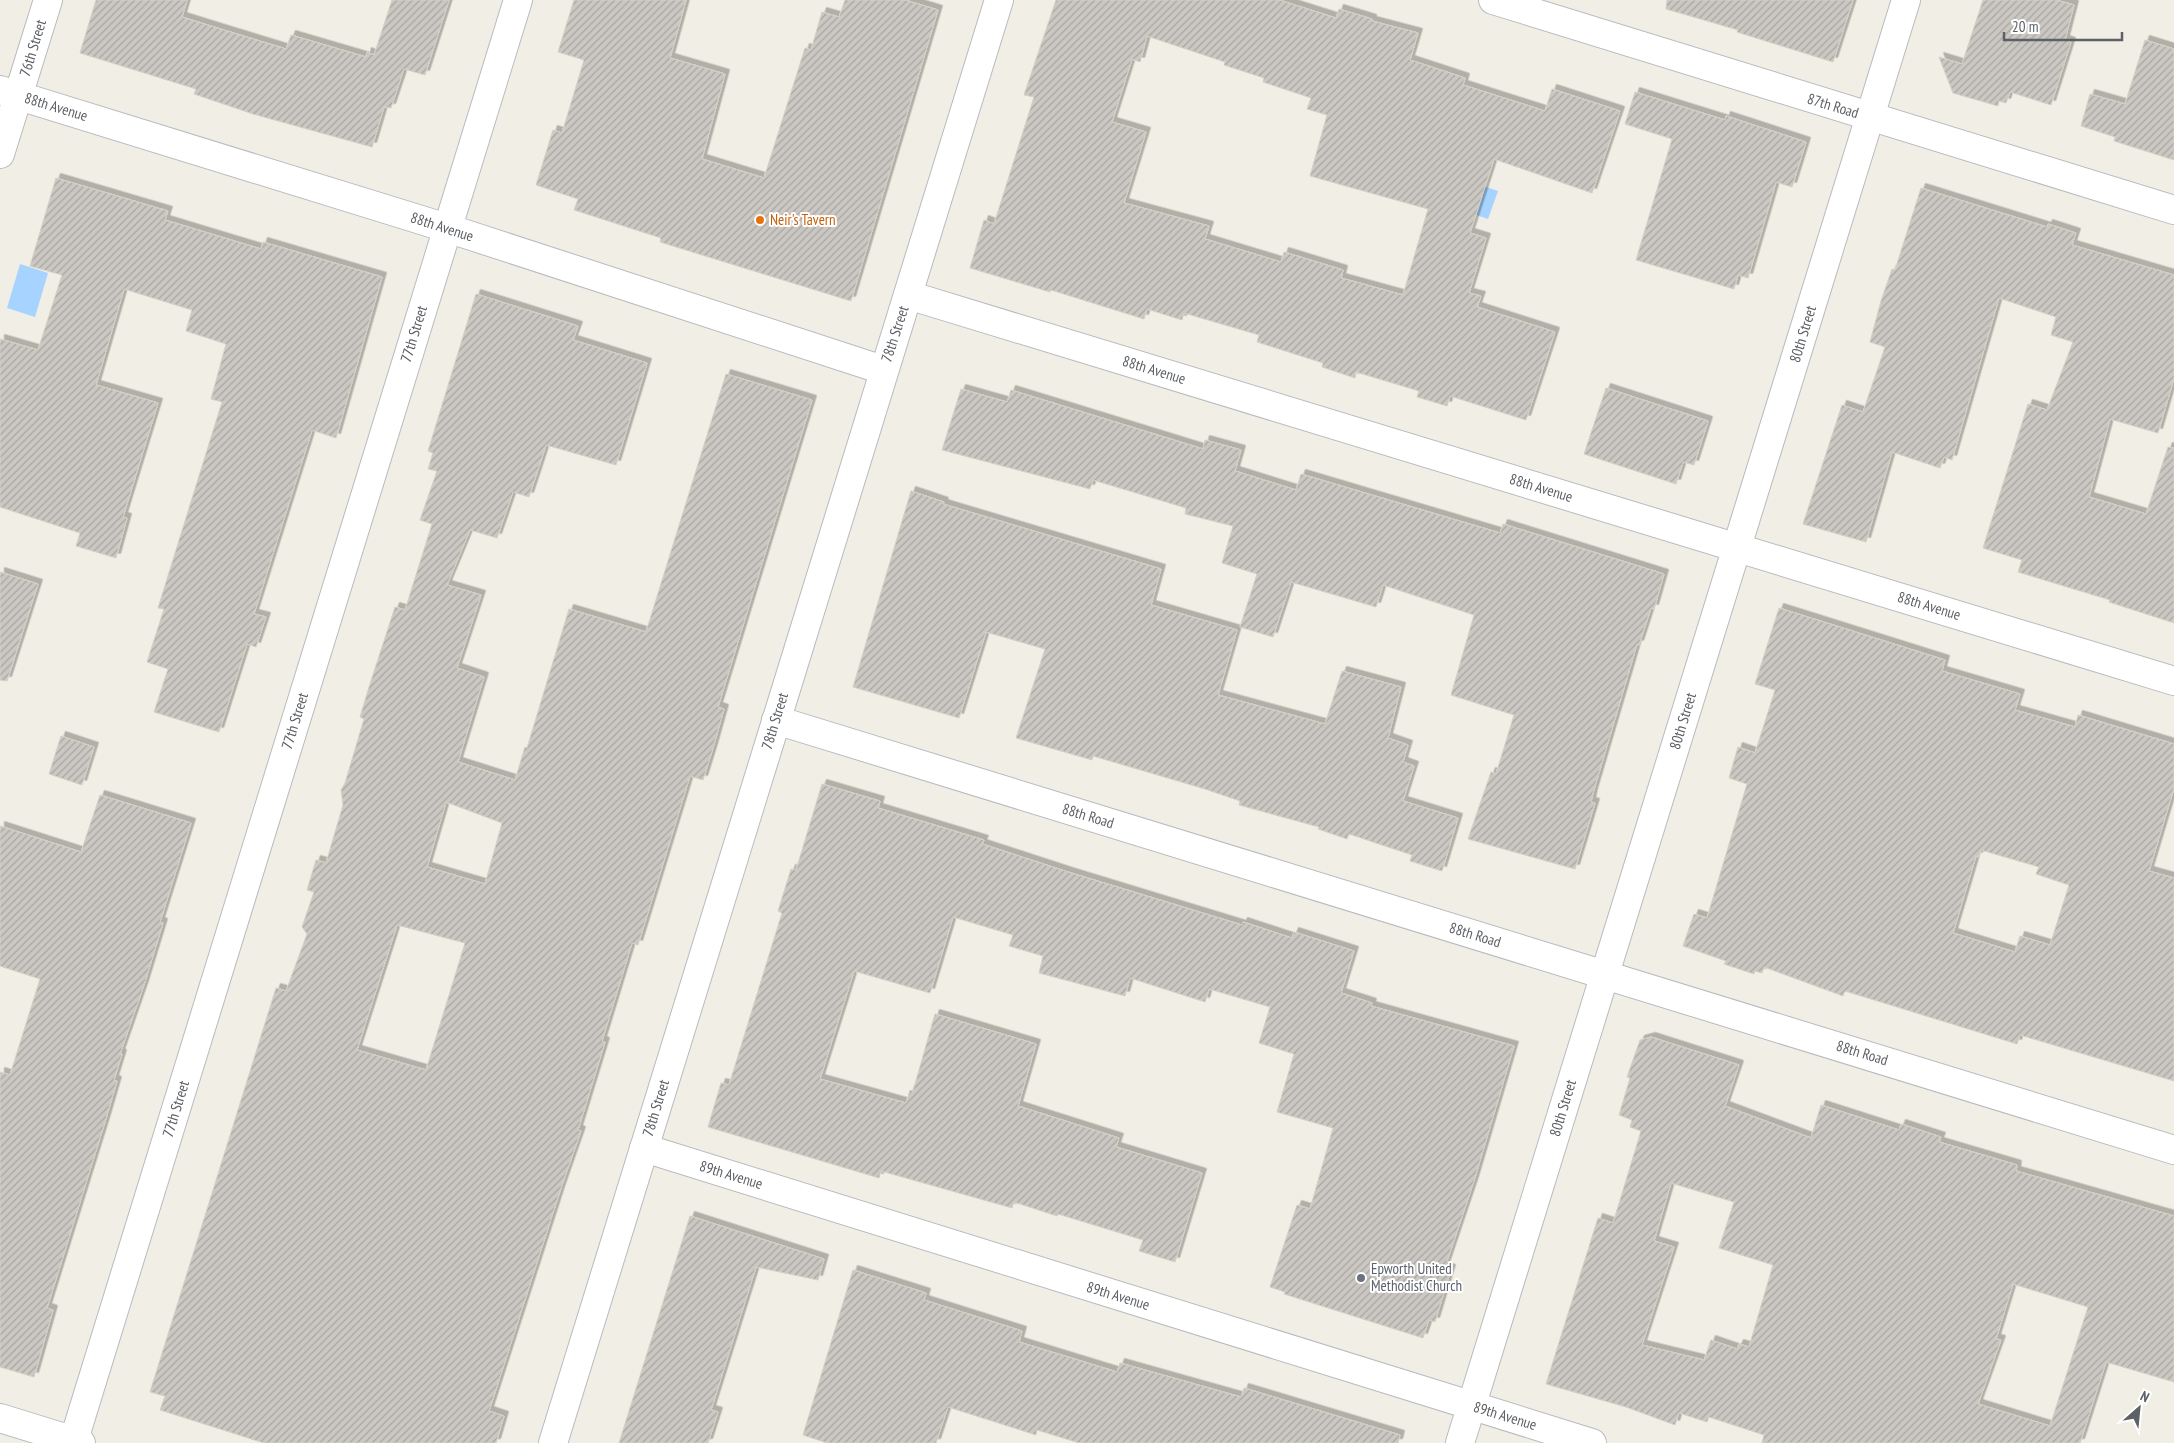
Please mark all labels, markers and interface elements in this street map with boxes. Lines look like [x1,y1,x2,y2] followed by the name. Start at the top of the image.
[2004,10,2122,42] scale bar
[15,17,50,79] street label: 76th Street
[2012,17,2038,36] text: 20 m
[22,88,90,125] street label: 88th Avenue
[1805,89,1861,122] street label: 87th Road
[408,207,476,246] street label: 88th Avenue
[770,210,836,229] place label: Neir's Tavern
[754,214,766,226] marker: Neir's Tavern
[396,303,431,365] street label: 77th Street
[876,303,913,365] street label: 78th Street
[1785,303,1820,365] street label: 80th Street
[1120,351,1188,388] street label: 88th Avenue
[1507,469,1575,506] street label: 88th Avenue
[1895,587,1963,624] street label: 88th Avenue
[277,690,312,752] street label: 77th Street
[757,690,792,752] street label: 78th Street
[1665,690,1700,752] street label: 80th Street
[1060,799,1116,832] street label: 88th Road
[1447,918,1503,951] street label: 88th Road
[1834,1036,1890,1069] street label: 88th Road
[638,1077,673,1139] street label: 78th Street
[1545,1077,1580,1139] street label: 80th Street
[158,1078,193,1140] street label: 77th Street
[697,1156,765,1193] street label: 89th Avenue
[1371,1259,1462,1295] place label: Epworth United Methodist Church
[1355,1272,1367,1284] marker: Epworth United Methodist Church
[1084,1277,1152,1314] street label: 89th Avenue
[2114,1383,2164,1433] north arrow
[2137,1387,2152,1406] text: N
[1471,1397,1539,1434] street label: 89th Avenue

